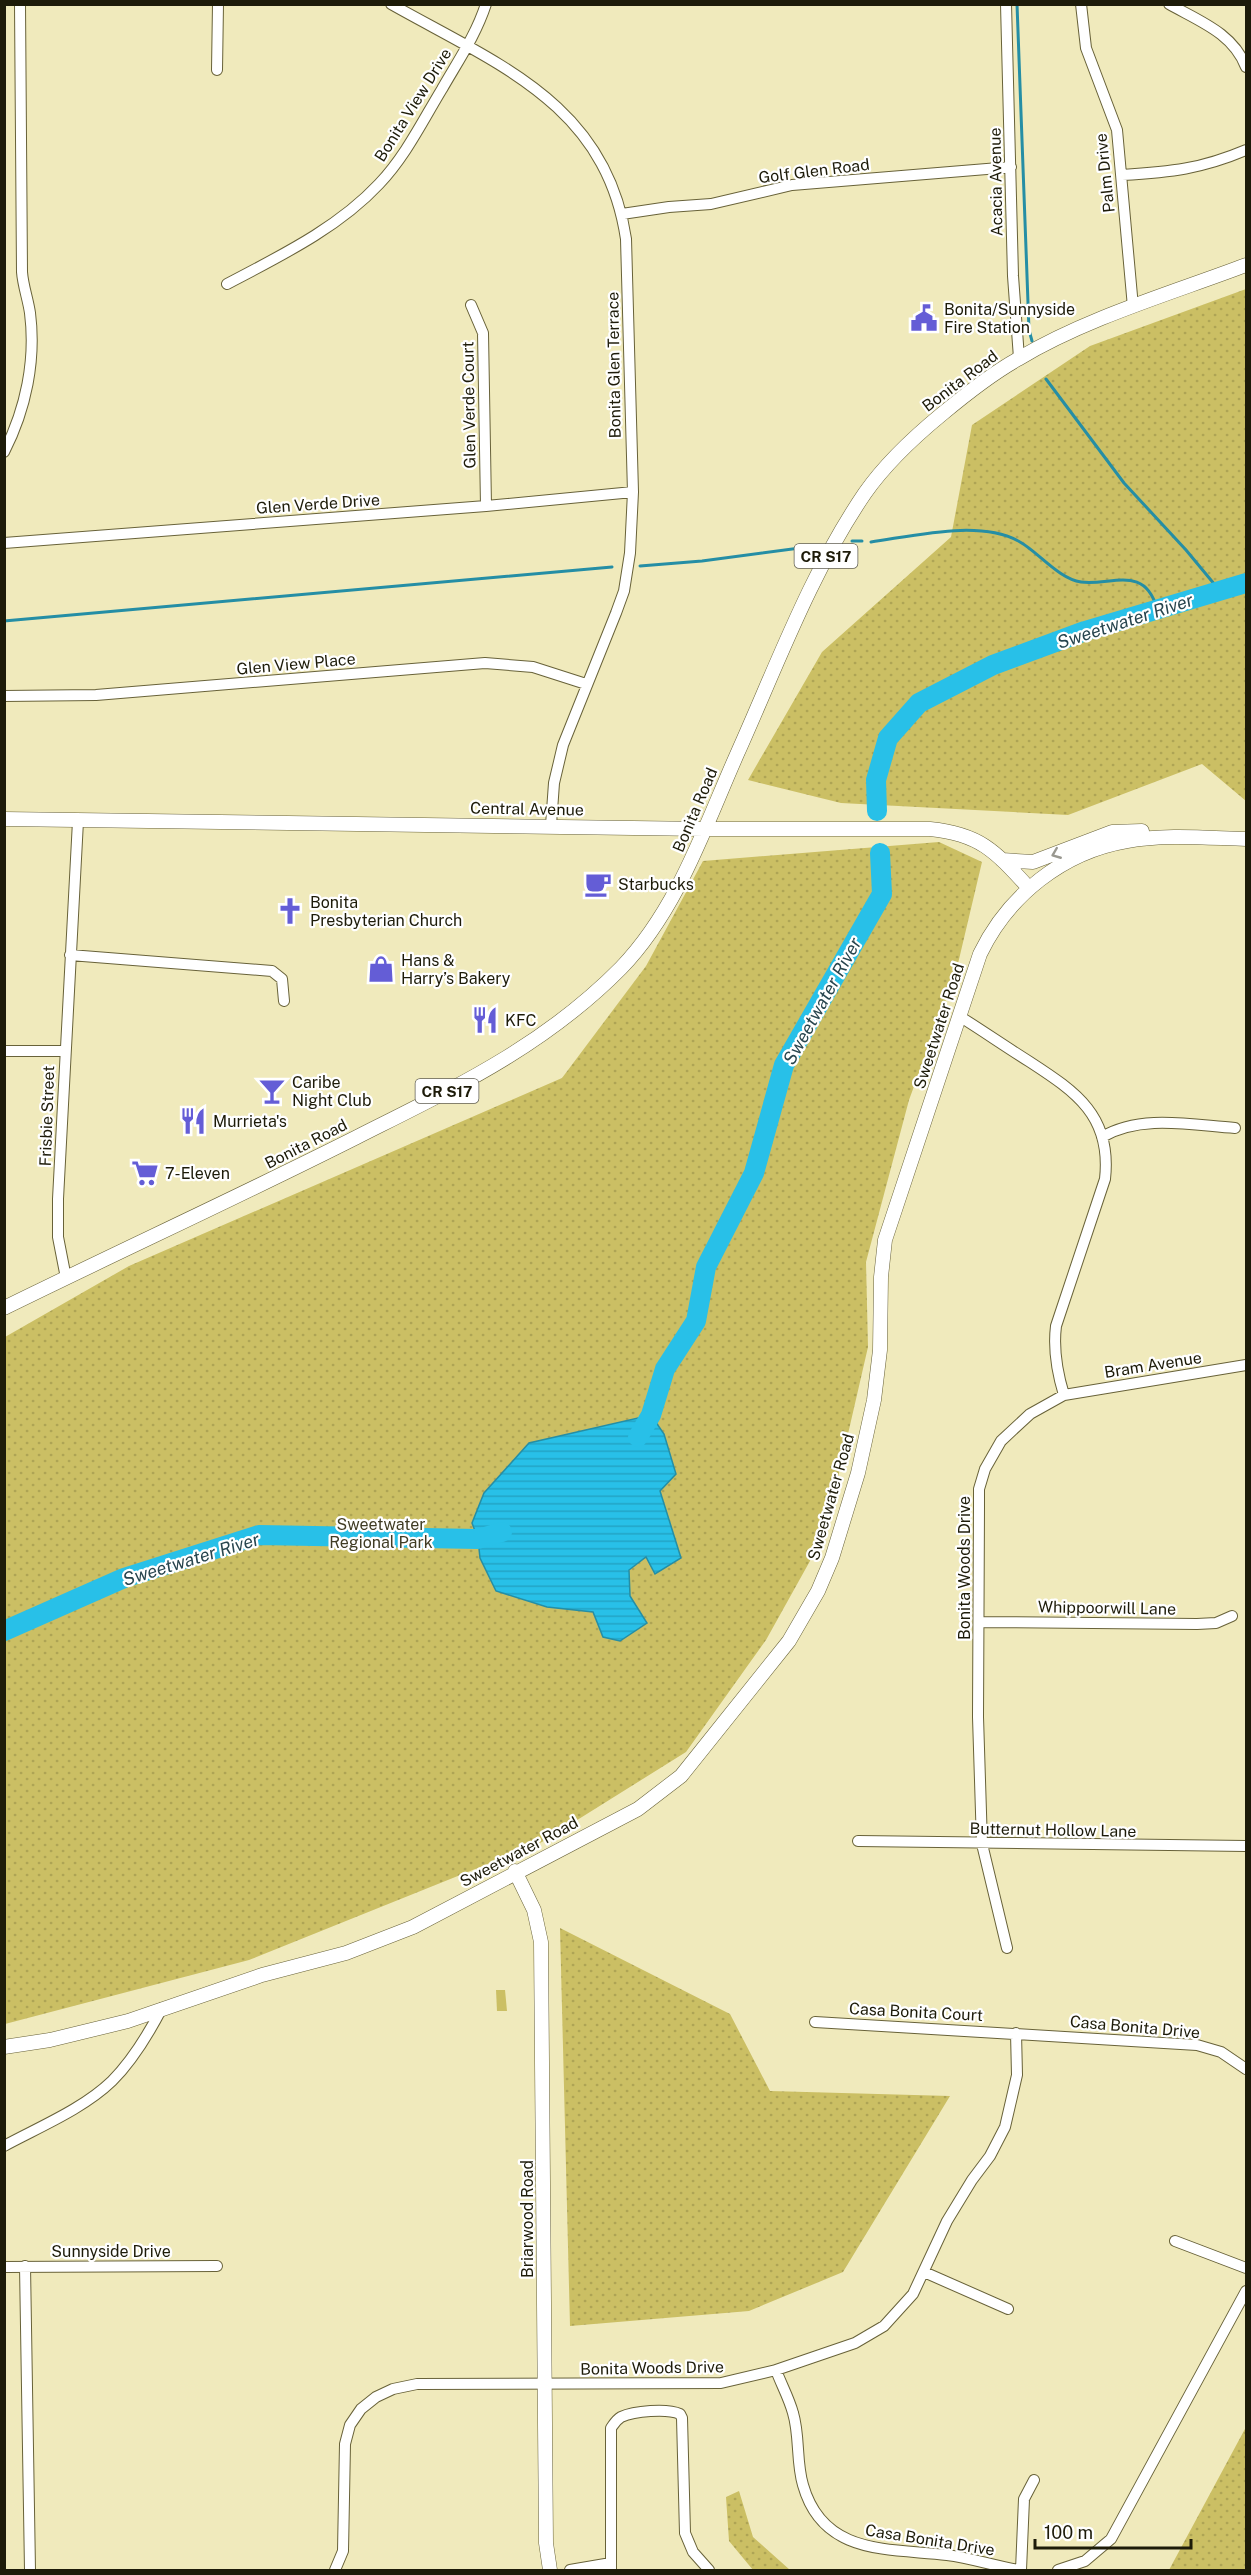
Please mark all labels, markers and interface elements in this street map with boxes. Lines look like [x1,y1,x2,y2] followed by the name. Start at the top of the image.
[371,45,455,165] street label: Bonita View Drive
[986,127,1006,237] street label: Acacia Avenue
[1091,132,1119,214] street label: Palm Drive
[757,155,871,187] street label: Golf Glen Road
[603,292,625,438] street label: Bonita Glen Terrace
[944,300,1075,337] place label: Bonita/Sunnyside Fire Station
[909,303,939,333] public building icon: Bonita/Sunnyside Fire Station
[458,341,480,469] street label: Glen Verde Court
[918,346,1002,416] street label: Bonita Road
[256,490,380,518] street label: Glen Verde Drive
[794,544,858,568] road number: CR S17
[1054,589,1196,653] water label: Sweetwater River
[236,649,356,679] street label: Glen View Place
[669,765,721,855] street label: Bonita Road
[470,799,584,819] street label: Central Avenue
[1052,847,1063,859] one-way arrow
[583,869,613,899] cafe icon: Starbucks
[618,875,694,894] place label: Starbucks
[310,893,462,930] place label: Bonita Presbyterian Church
[275,896,305,926] church icon: Bonita Presbyterian Church
[778,934,866,1068] water label: Sweetwater River
[401,951,511,988] place label: Hans & Harry’s Bakery
[366,954,396,984] shop icon: Hans & Harry’s Bakery
[910,961,968,1091] street label: Sweetwater Road
[470,1005,500,1035] restaurant icon: KFC
[505,1011,536,1030] place label: KFC
[36,1065,58,1167] street label: Frisbie Street
[292,1073,372,1110] place label: Caribe Night Club
[257,1076,287,1106] bar icon: Caribe Night Club
[416,1079,478,1103] road number: CR S17
[178,1106,208,1136] restaurant icon: Murrieta's
[213,1112,287,1131] place label: Murrieta's
[262,1115,350,1173] street label: Bonita Road
[130,1158,160,1188] supermarket icon: 7-Eleven
[165,1164,230,1183] place label: 7-Eleven
[1103,1348,1203,1382] street label: Bram Avenue
[804,1431,858,1563] street label: Sweetwater Road
[955,1496,974,1640] street label: Bonita Woods Drive
[329,1515,433,1552] park label: Sweetwater Regional Park
[120,1528,262,1590] water label: Sweetwater River
[1038,1597,1176,1619] street label: Whippoorwill Lane
[457,1813,581,1891] street label: Sweetwater Road
[969,1819,1137,1841] street label: Butternut Hollow Lane
[849,1999,983,2025] street label: Casa Bonita Court
[1069,2012,1201,2042] street label: Casa Bonita Drive
[518,2160,537,2278] street label: Briarwood Road
[51,2242,171,2261] street label: Sunnyside Drive
[580,2357,724,2379] street label: Bonita Woods Drive
[1035,2512,1191,2550] scale bar
[864,2520,996,2560] street label: Casa Bonita Drive
[1044,2522,1093,2543] text: 100 m

